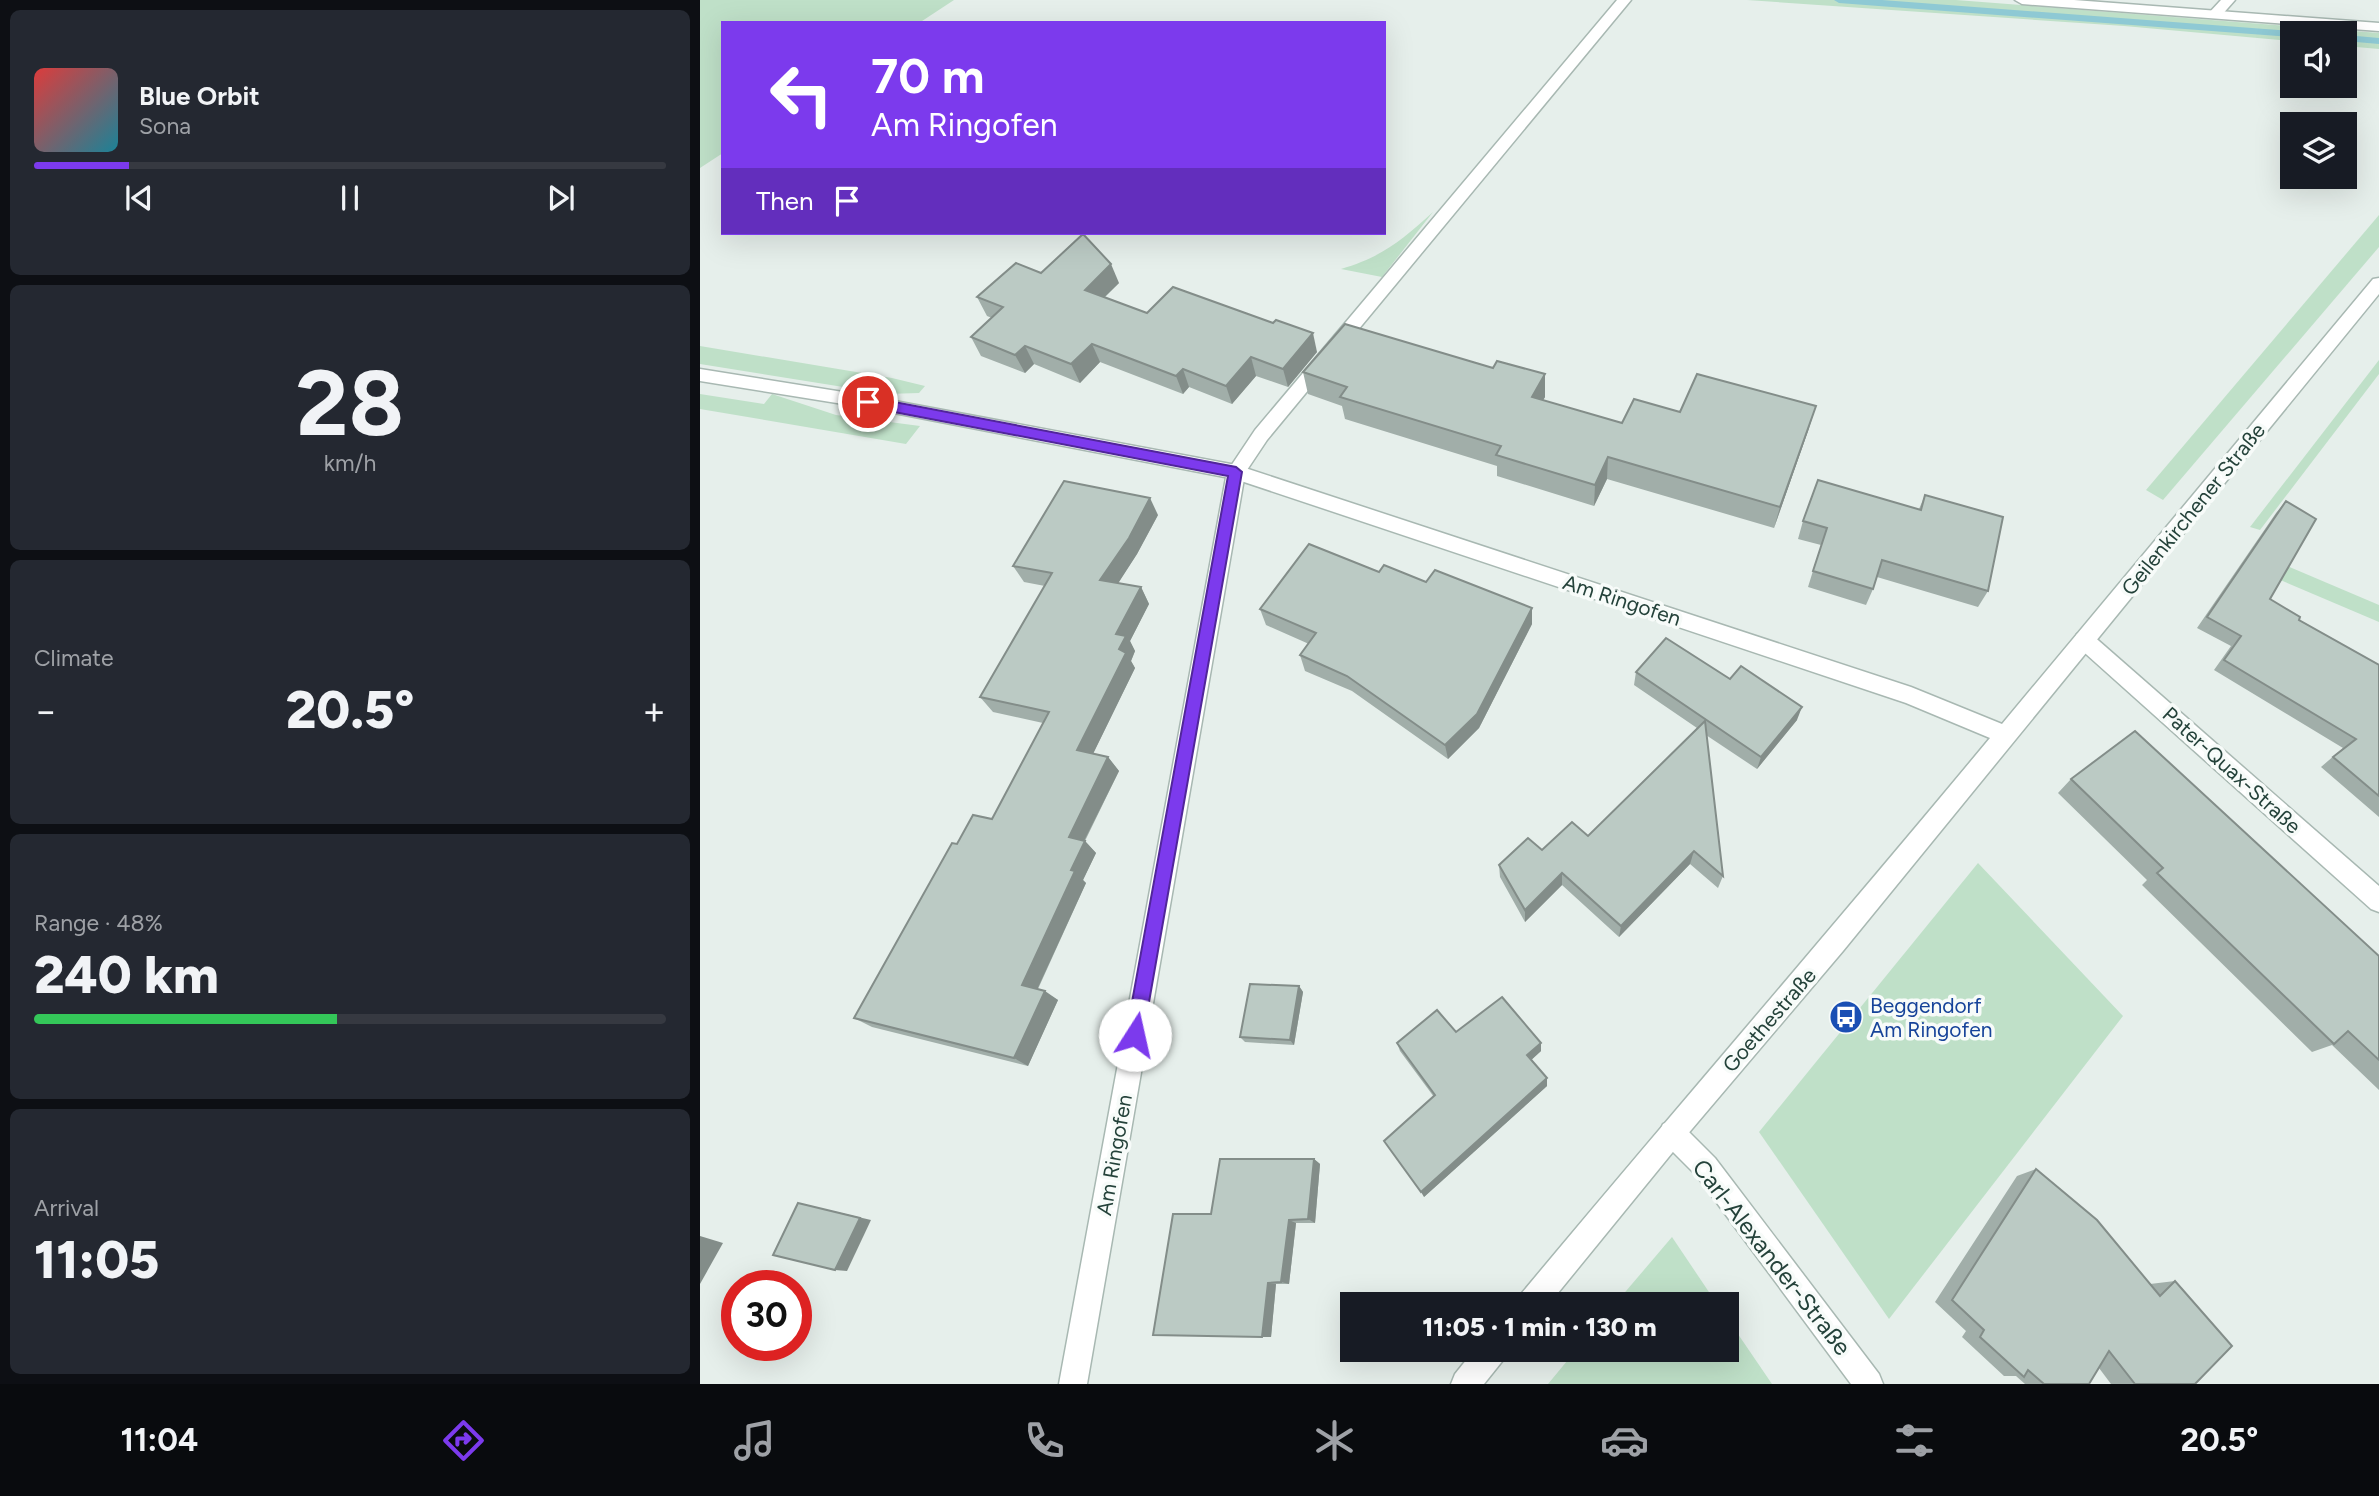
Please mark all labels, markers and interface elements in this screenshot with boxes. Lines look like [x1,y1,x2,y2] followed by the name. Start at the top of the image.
[2280,21,2357,189] map controls
[2280,21,2357,98] button: sound
[871,46,984,105] text: 70 m
[756,49,847,140] icon: left
[139,80,260,112] text: Blue Orbit
[871,106,1058,144] text: Am Ringofen
[139,112,191,140] text: Sona
[2280,112,2357,189] button: layers
[120,179,158,217] icon: previous
[331,179,369,217] icon: pause
[542,179,580,217] icon: next
[828,182,866,220] icon: arrive
[756,185,814,217] text: Then
[296,349,404,458] text: 28
[838,372,898,432] pin
[849,383,887,421] icon: arrive
[2116,418,2270,600] street label: Geilenkirchener Straße
[324,449,376,477] text: km/h
[1560,569,1684,631] street label: Am Ringofen
[34,644,113,672] text: Climate
[286,679,414,741] text: 20.5°
[34,688,58,734] text: −
[642,688,666,734] text: +
[2158,701,2306,839] street label: Pater-Quax-Straße
[34,909,163,937] text: Range · 48%
[34,944,219,1006] text: 240 km
[1717,963,1821,1077] street label: Goethestraße
[1870,993,1992,1042] place label: Beggendorf Am Ringofen
[1098,998,1172,1072] position arrow
[1827,998,1865,1036] bus stop icon: Beggendorf Am Ringofen
[1091,1093,1137,1217] street label: Am Ringofen
[1687,1153,1857,1361] street label: Carl-Alexander-Straße
[34,1194,99,1222] text: Arrival
[34,1229,159,1291] text: 11:05
[721,1270,812,1361] speed limit sign: 30
[1422,1311,1657,1343] text: 11:05 · 1 min · 130 m
[439,1416,488,1465] icon: directions
[730,1416,779,1465] icon: music
[1020,1416,1069,1465] icon: phone
[1310,1416,1359,1465] icon: climate
[1600,1416,1649,1465] icon: car
[1890,1416,1939,1465] icon: filters
[121,1421,198,1459] text: 11:04
[2180,1421,2258,1459] text: 20.5°

